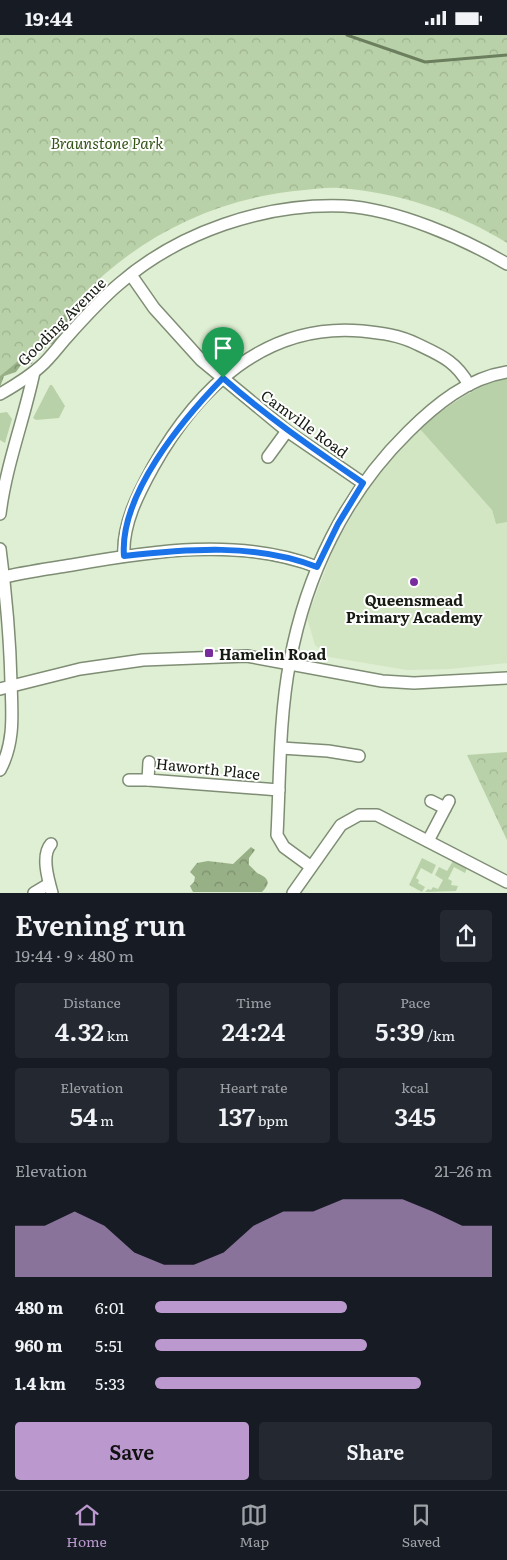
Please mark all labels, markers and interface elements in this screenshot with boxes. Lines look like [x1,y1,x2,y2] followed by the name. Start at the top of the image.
[25,4,73,32] text: 19:44
[51,131,164,154] park label: Braunstone Park
[12,271,111,370] street label: Gooding Avenue
[202,327,244,378] pin
[209,334,237,362] icon: arrive
[257,383,353,463] street label: Camville Road
[408,576,420,588] marker: Queensmead Primary Academy
[346,588,483,628] place label: Queensmead Primary Academy
[219,642,327,665] place label: Hamelin Road
[203,647,215,659] marker: Hamelin Road
[155,751,262,785] street label: Haworth Place
[15,903,186,945] text: Evening run
[440,910,492,962] button: share
[15,943,134,967] text: 19:44 · 9 × 480 m
[63,992,121,1012] text: Distance
[236,992,271,1012] text: Time
[400,992,430,1012] text: Pace
[55,1012,104,1049] text: 4.32
[222,1012,285,1049] text: 24:24
[375,1012,424,1049] text: 5:39
[104,1025,129,1045] text: km
[424,1025,455,1045] text: /km
[60,1077,123,1097] text: Elevation
[220,1077,287,1097] text: Heart rate
[401,1077,429,1097] text: kcal
[70,1097,98,1134] text: 54
[219,1097,255,1134] text: 137
[394,1097,436,1134] text: 345
[98,1110,114,1130] text: m
[255,1110,288,1130] text: bpm
[15,1158,87,1182] text: Elevation
[435,1158,492,1182] text: 21–26 m
[15,1295,63,1319] text: 480 m
[95,1295,125,1319] text: 6:01
[15,1333,63,1357] text: 960 m
[95,1333,123,1357] text: 5:51
[15,1371,66,1395] text: 1.4 km
[95,1371,125,1395] text: 5:33
[15,1422,249,1480] button: Save
[259,1422,492,1480] button: Share
[66,1501,107,1551] tab: Home
[239,1501,269,1551] tab: Map
[402,1501,441,1551] tab: Saved

